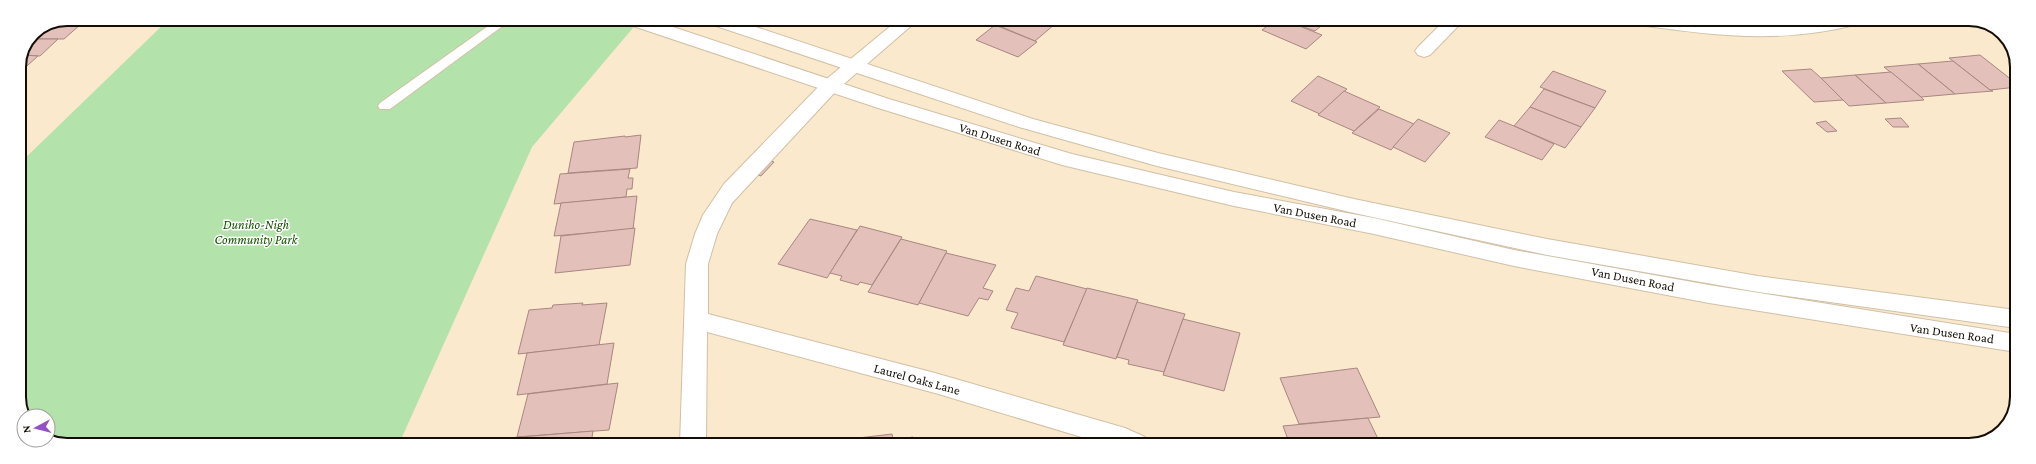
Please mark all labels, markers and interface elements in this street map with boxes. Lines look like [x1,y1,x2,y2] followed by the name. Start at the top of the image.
[957,119,1043,159] street label: Van Dusen Road
[1272,200,1358,230] street label: Van Dusen Road
[215,217,299,247] park label: Duniho-Nigh Community Park
[1590,264,1676,294] street label: Van Dusen Road
[1909,320,1995,346] street label: Van Dusen Road
[872,360,962,398] street label: Laurel Oaks Lane
[16,408,56,448] north arrow
[20,424,32,434] text: N

